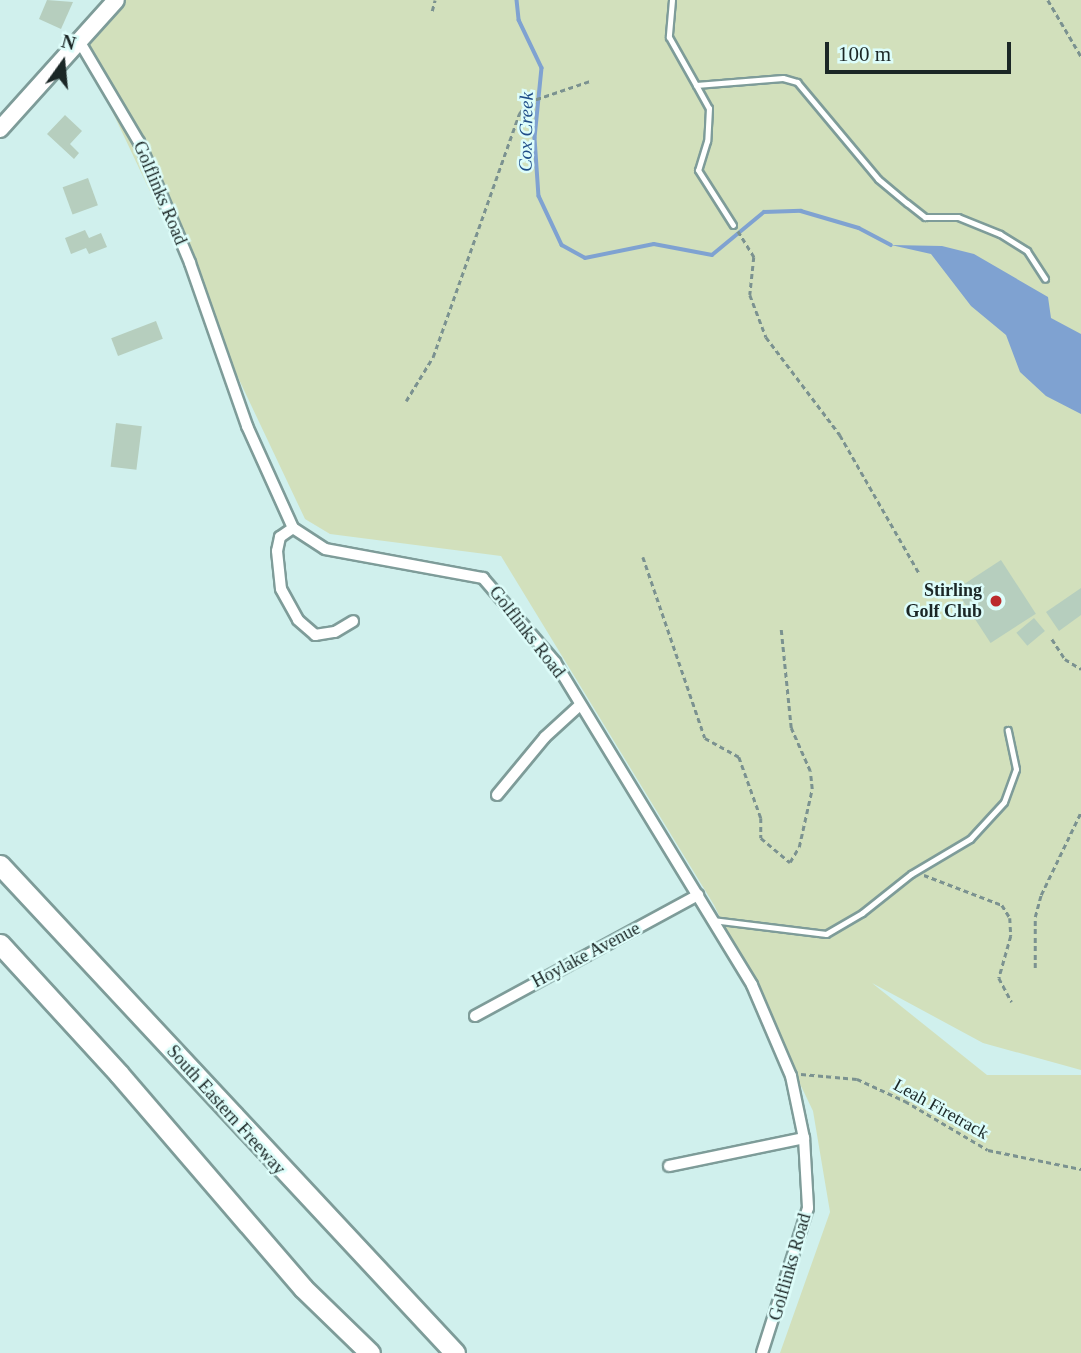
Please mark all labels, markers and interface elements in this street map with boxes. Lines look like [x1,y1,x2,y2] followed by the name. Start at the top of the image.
[28,28,98,98] north arrow
[829,28,1014,72] scale bar
[59,30,78,54] text: N
[838,42,891,66] text: 100 m
[514,92,538,172] water label: Cox Creek
[128,138,192,248] street label: Golflinks Road
[905,580,982,622] place label: Stirling Golf Club
[484,582,570,682] street label: Golflinks Road
[988,593,1004,609] marker: Stirling Golf Club
[528,917,644,993] street label: Hoylake Avenue
[162,1041,290,1179] street label: South Eastern Freeway
[890,1074,992,1144] street label: Leah Firetrack
[764,1211,816,1323] street label: Golflinks Road

